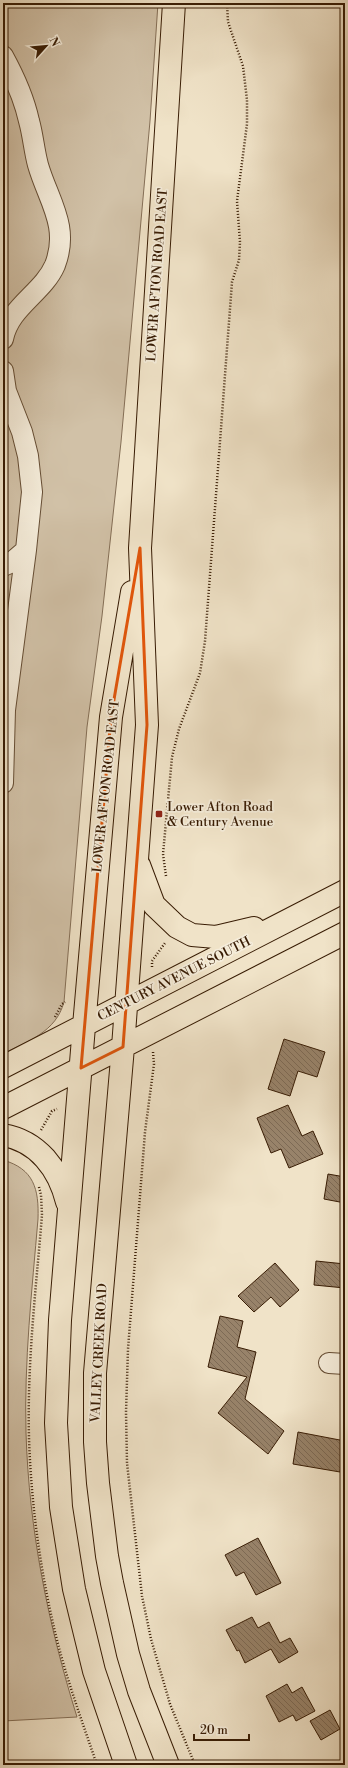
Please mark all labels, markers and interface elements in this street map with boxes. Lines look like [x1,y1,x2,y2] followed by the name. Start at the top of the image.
[26,26,66,66] north arrow
[46,35,62,49] text: N
[143,188,171,362] street label: LOWER AFTON ROAD EAST
[89,699,123,873] street label: LOWER AFTON ROAD EAST
[167,799,274,830] place label: Lower Afton Road & Century Avenue
[154,809,164,819] marker: Lower Afton Road & Century Avenue
[95,933,254,1025] street label: CENTURY AVENUE SOUTH
[87,1283,111,1424] street label: VALLEY CREEK ROAD
[194,1716,249,1742] scale bar
[200,1723,228,1738] text: 20 m

